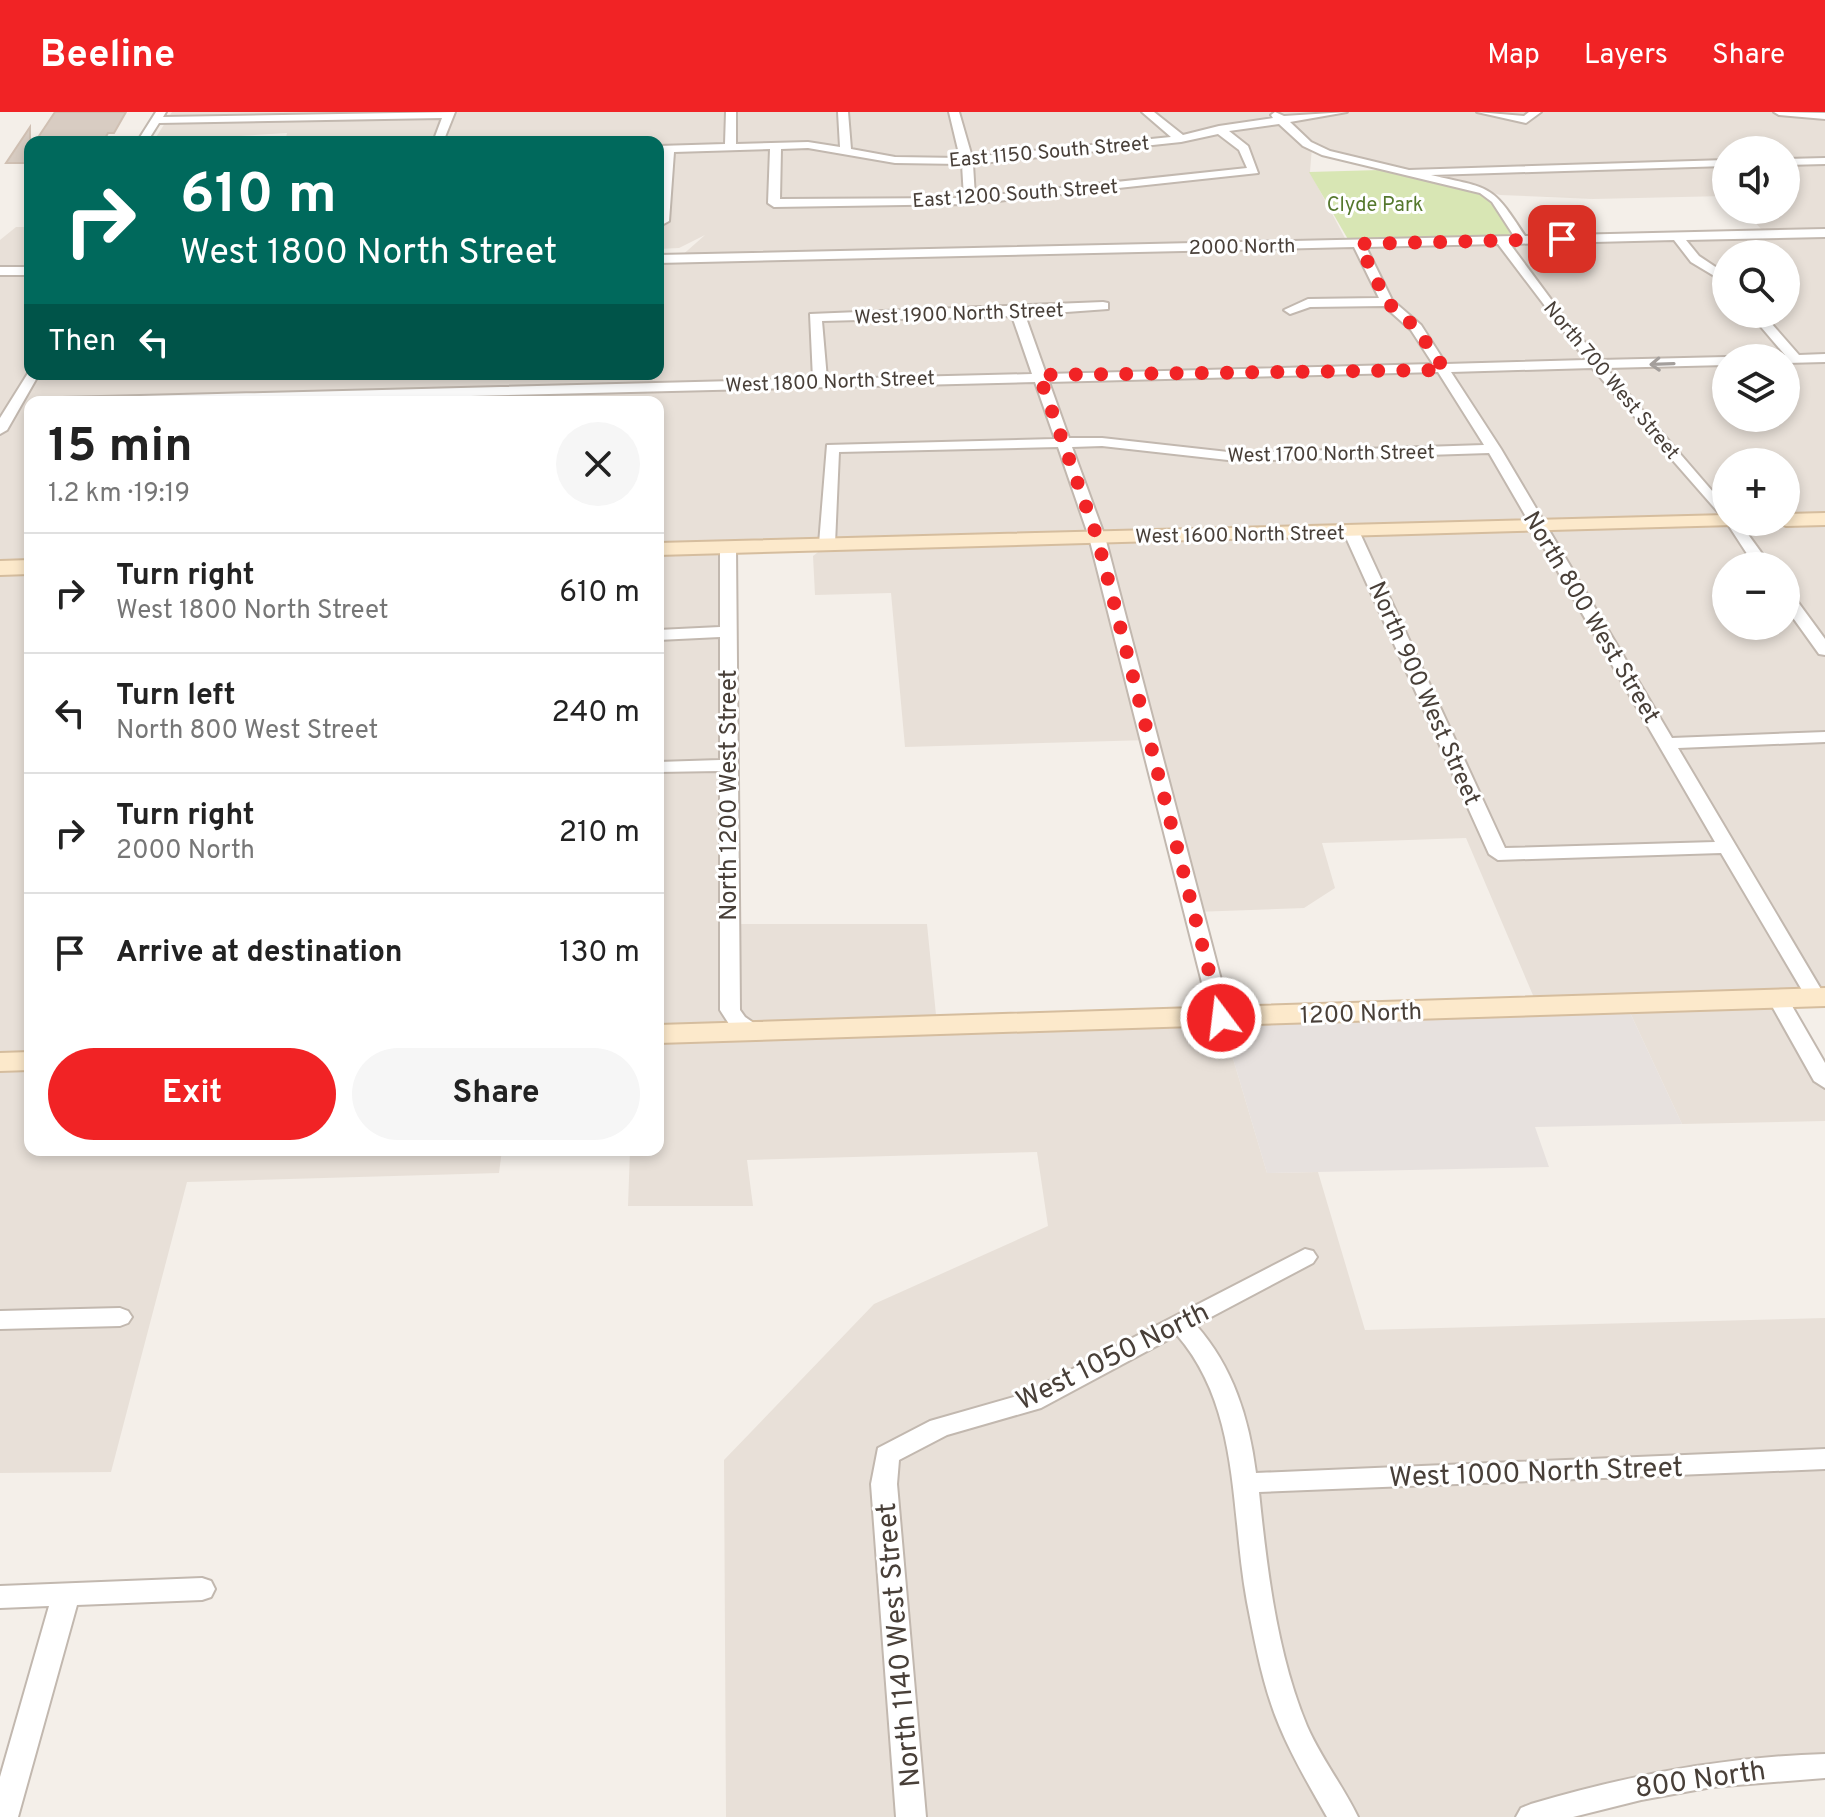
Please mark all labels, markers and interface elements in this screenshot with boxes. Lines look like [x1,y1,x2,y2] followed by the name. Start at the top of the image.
[40,32,175,81] text: Beeline
[1487,38,1540,74] text: Map
[1584,38,1668,74] text: Layers
[1712,38,1785,74] text: Share
[948,131,1150,175] street label: East 1150 South Street
[1712,136,1800,640] map controls
[1712,136,1800,224] button: sound
[180,162,337,232] text: 610 m
[48,168,152,272] icon: right
[911,175,1119,215] street label: East 1200 South Street
[1327,193,1423,219] park label: Clyde Park
[1528,205,1596,273] pin
[1540,217,1584,261] icon: arrive
[180,231,557,277] text: West 1800 North Street
[1188,234,1296,262] street label: 2000 North
[1712,240,1800,328] button: search
[1537,297,1684,466] street label: North 700 West Street
[854,298,1064,332] street label: West 1900 North Street
[132,320,176,364] icon: left
[48,324,116,361] text: Then
[1712,344,1800,432] button: layers
[1649,357,1676,372] one-way arrow
[725,366,935,400] street label: West 1800 North Street
[48,418,193,478] text: 15 min
[556,422,640,506] button: close
[1227,440,1435,470] street label: West 1700 North Street
[1712,448,1800,536] button: +
[48,478,190,511] text: 1.2 km · 19:19
[1515,507,1665,730] street label: North 800 West Street
[1135,521,1345,551] street label: West 1600 North Street
[1712,552,1800,640] button: −
[116,558,254,595] text: Turn right
[48,571,92,615] icon: right
[559,575,640,612] text: 610 m
[1360,577,1486,810] street label: North 900 West Street
[116,595,389,628] text: West 1800 North Street
[715,669,745,921] street label: North 1200 West Street
[116,678,236,715] text: Turn left
[48,691,92,735] icon: left
[552,695,640,732] text: 240 m
[116,715,378,748] text: North 800 West Street
[116,798,254,835] text: Turn right
[48,811,92,855] icon: right
[559,815,640,852] text: 210 m
[116,835,255,868] text: 2000 North
[48,931,92,975] icon: arrive
[116,935,402,972] text: Arrive at destination
[559,935,640,972] text: 130 m
[1179,976,1263,1060] position arrow
[1300,998,1423,1032] street label: 1200 North
[48,1048,336,1140] button: Exit
[352,1048,640,1140] button: Share
[1011,1295,1216,1420] street label: West 1050 North
[1388,1451,1684,1497] street label: West 1000 North Street
[870,1501,930,1789] street label: North 1140 West Street
[1633,1754,1768,1808] street label: 800 North

